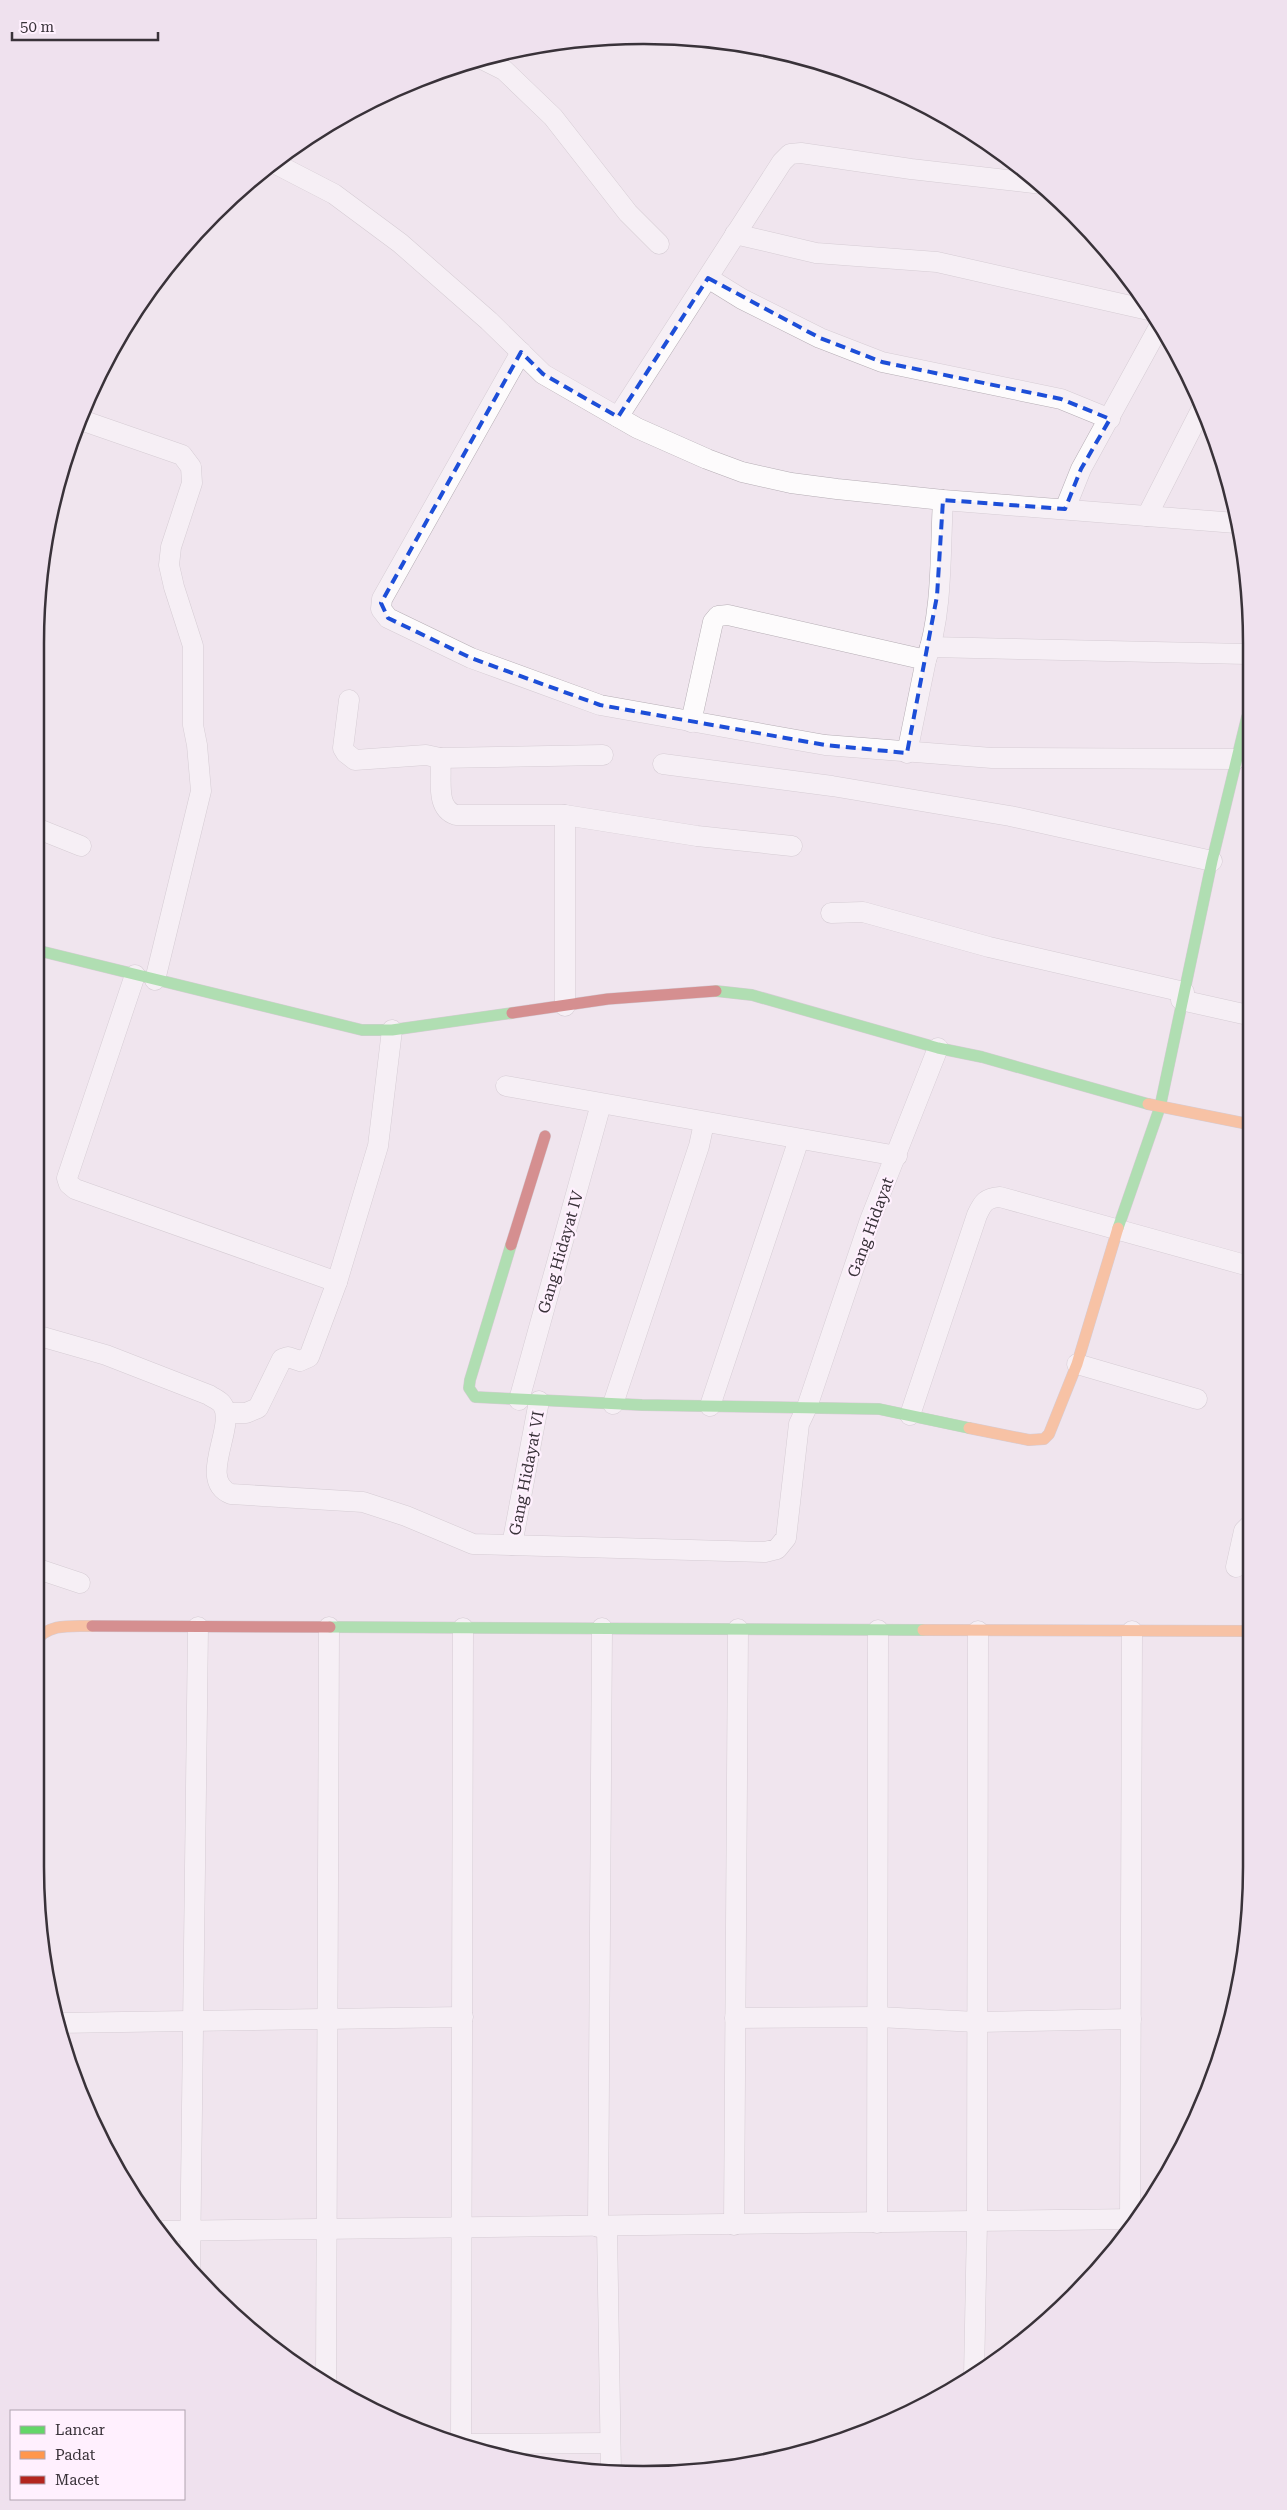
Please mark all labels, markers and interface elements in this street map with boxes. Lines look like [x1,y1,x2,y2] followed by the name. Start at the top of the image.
[12,10,159,42] scale bar
[20,18,55,36] text: 50 m
[844,1174,897,1280] street label: Gang Hidayat
[534,1188,587,1316] street label: Gang Hidayat IV
[505,1409,548,1537] street label: Gang Hidayat VI
[10,2410,185,2500] legend
[55,2421,105,2439] text: Lancar
[55,2446,96,2464] text: Padat
[55,2471,100,2489] text: Macet

